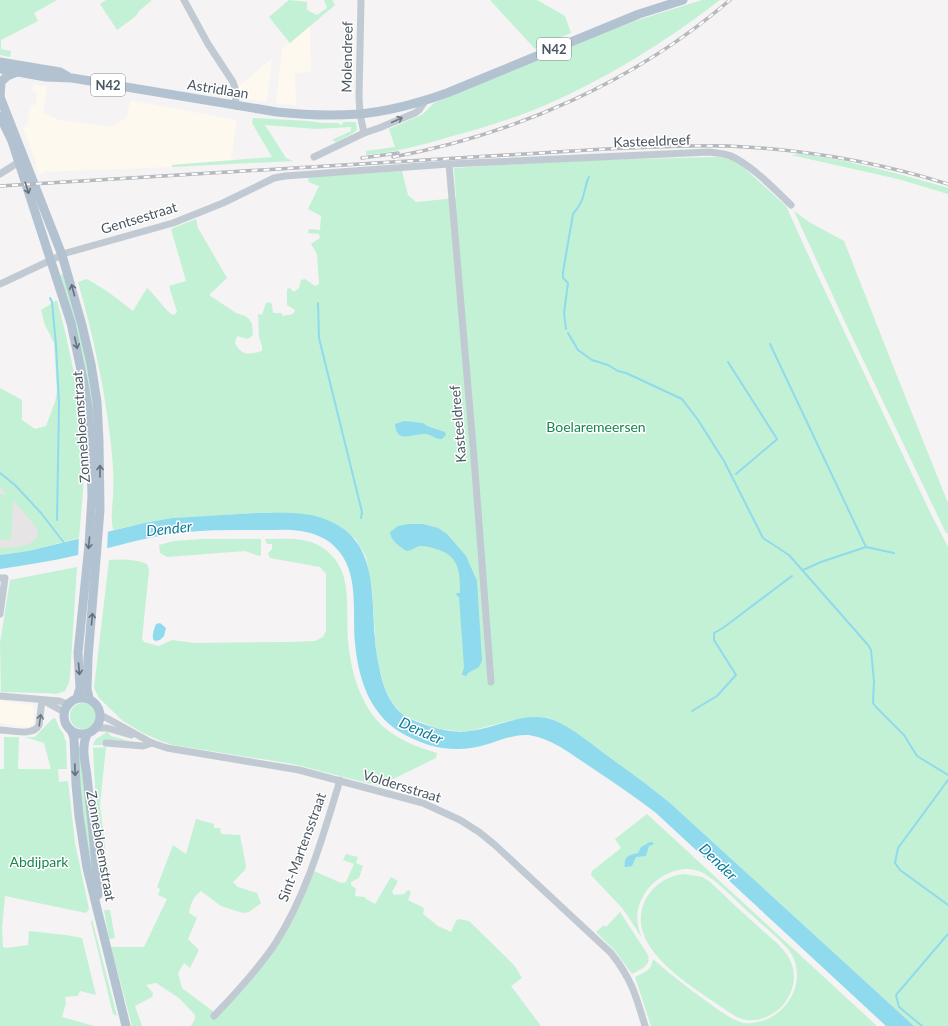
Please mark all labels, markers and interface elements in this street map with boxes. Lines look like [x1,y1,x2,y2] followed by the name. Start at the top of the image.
[337,21,356,93] street label: Molendreef
[537,38,571,60] road number: N42
[91,74,125,96] road number: N42
[186,75,250,102] street label: Astridlaan
[391,116,403,124] one-way arrow
[613,131,691,150] street label: Kasteeldreef
[24,181,31,194] one-way arrow
[99,198,179,237] street label: Gentsestraat
[69,284,76,297] one-way arrow
[73,336,81,349] one-way arrow
[68,371,93,483] street label: Zonnebloemstraat
[446,385,469,463] street label: Kasteeldreef
[546,418,646,435] park label: Boelaremeersen
[96,465,104,478] one-way arrow
[145,517,194,539] water label: Dender
[85,536,93,549] one-way arrow
[88,613,95,626] one-way arrow
[76,662,83,675] one-way arrow
[36,713,44,726] one-way arrow
[397,713,447,748] water label: Dender
[72,763,79,776] one-way arrow
[361,766,443,805] street label: Voldersstraat
[83,789,120,903] street label: Zonnebloemstraat
[274,790,329,904] street label: Sint-Martensstraat
[696,839,742,884] water label: Dender
[10,853,69,870] park label: Abdijpark

